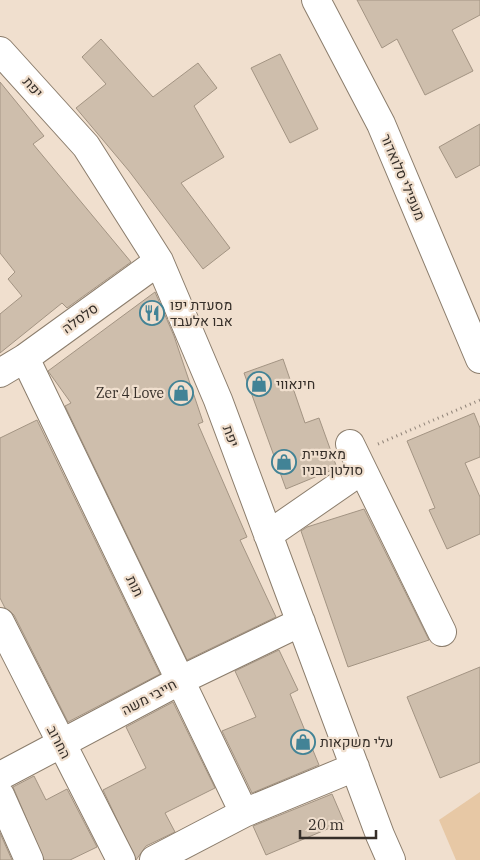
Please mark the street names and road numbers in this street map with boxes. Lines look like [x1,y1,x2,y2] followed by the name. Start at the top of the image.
[19,73,47,101] street label: יפת
[377,131,429,223] street label: מעפילי סלואדור
[58,299,102,337] street label: סלסלה
[219,423,243,449] street label: יפת
[122,572,148,600] street label: תות
[118,675,180,719] street label: חייבי משה
[43,722,75,762] street label: החרוב

